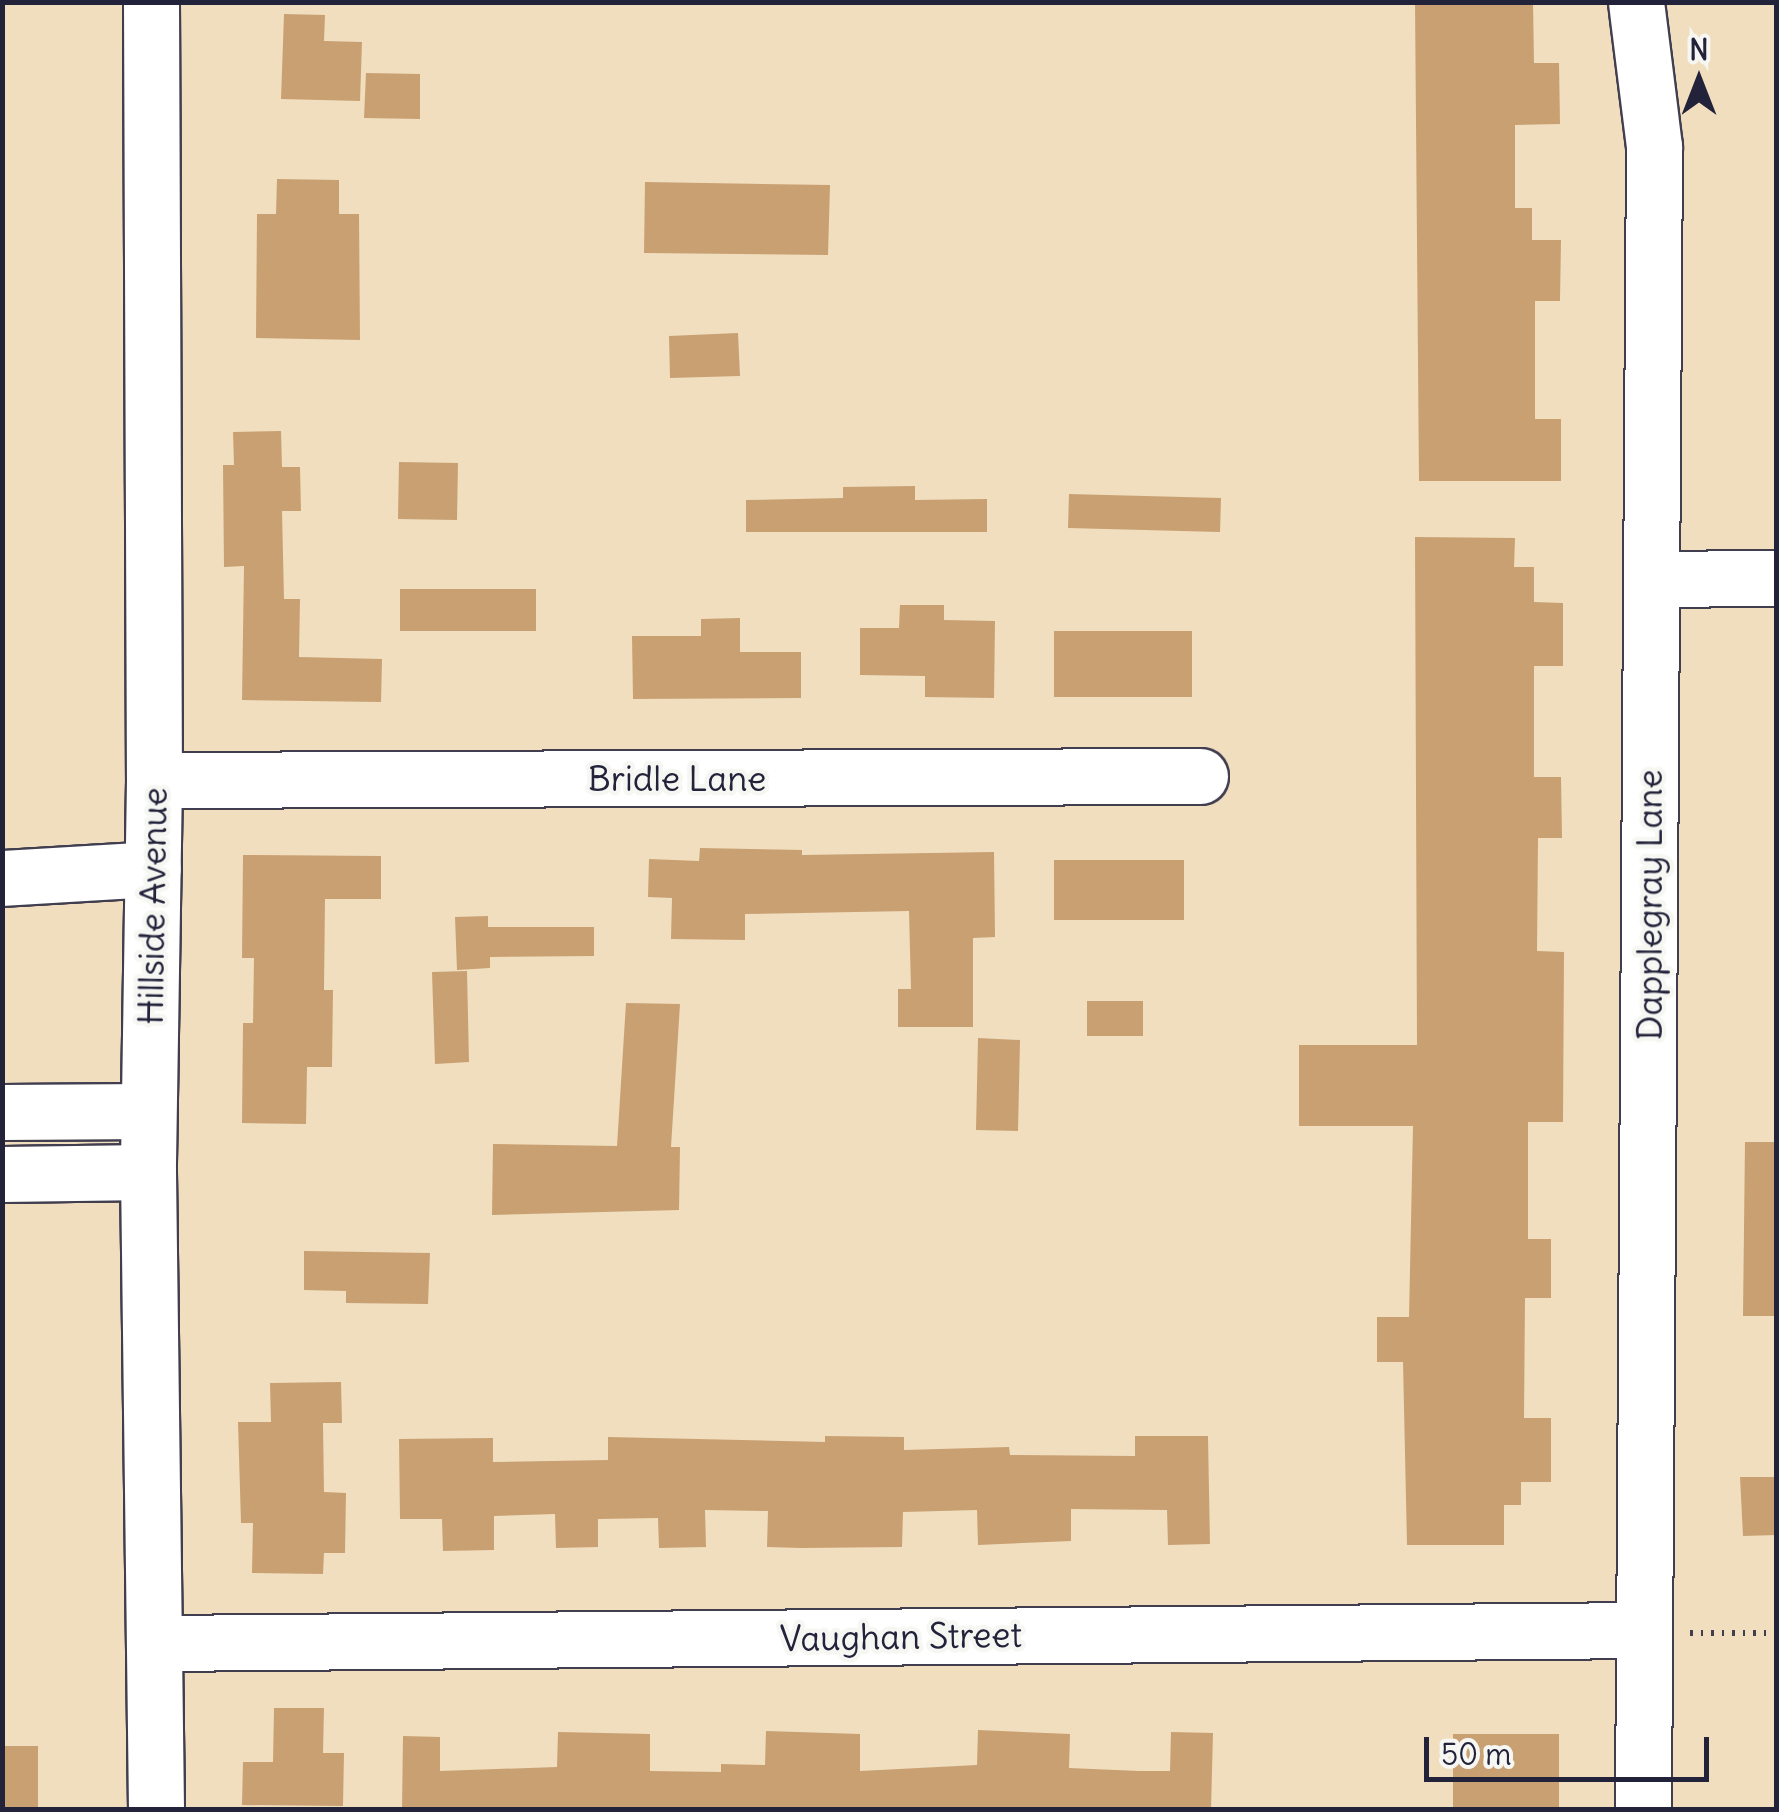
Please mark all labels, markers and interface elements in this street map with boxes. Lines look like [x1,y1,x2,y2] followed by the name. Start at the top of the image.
[1649,30,1749,130] north arrow
[1689,32,1709,68] text: N
[588,757,766,799] street label: Bridle Lane
[1628,770,1670,1040] street label: Dapplegray Lane
[129,787,175,1025] street label: Hillside Avenue
[780,1613,1022,1659] street label: Vaughan Street
[1429,1717,1714,1779] scale bar
[1441,1735,1511,1773] text: 50 m

